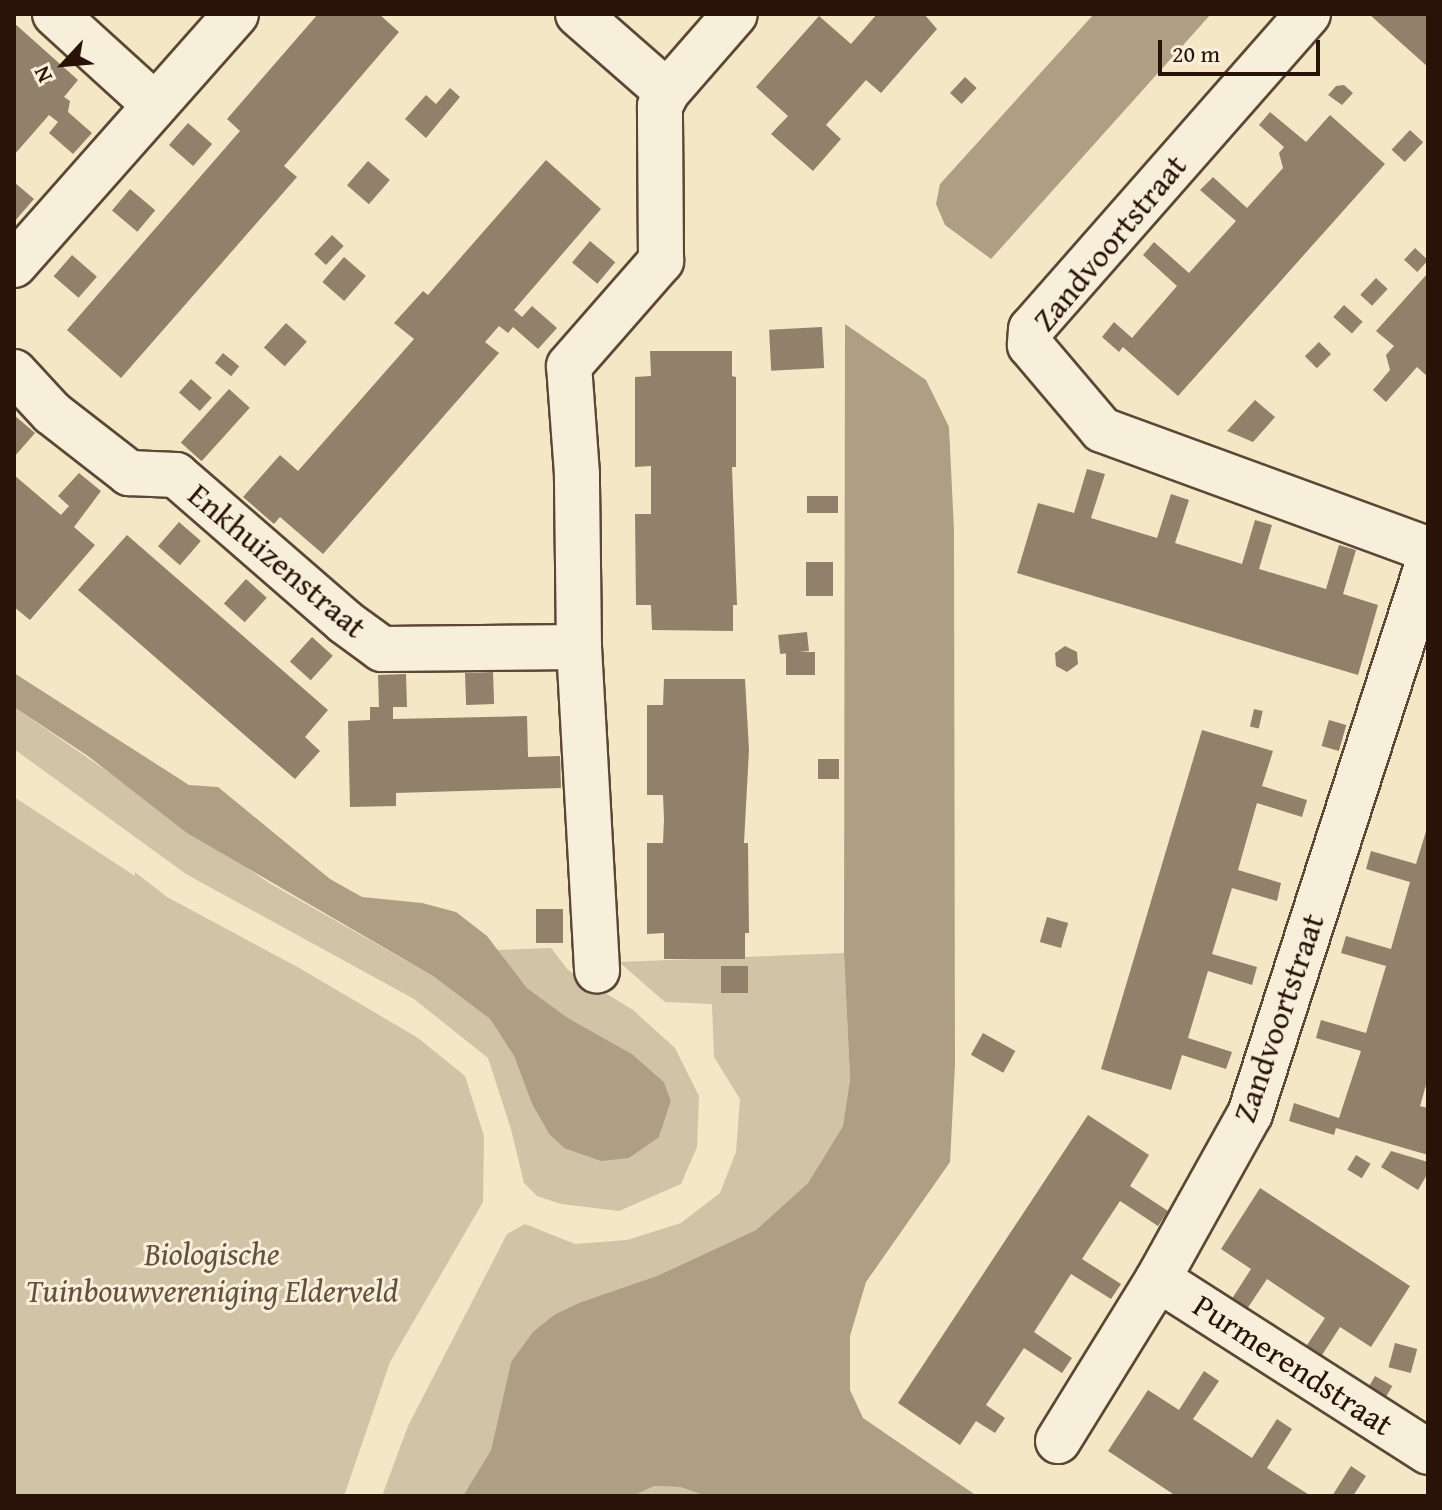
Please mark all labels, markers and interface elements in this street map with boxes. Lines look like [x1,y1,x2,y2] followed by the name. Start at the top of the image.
[24,24,104,104] north arrow
[1162,24,1324,74] scale bar
[1172,36,1220,71] text: 20 m
[25,61,60,88] text: N
[1025,147,1195,339] street label: Zandvoortstraat
[180,476,374,646] street label: Enkhuizenstraat
[1225,909,1333,1127] street label: Zandvoortstraat
[26,1236,398,1311] park label: Biologische Tuinbouwvereniging Elderveld
[1186,1286,1400,1444] street label: Purmerendstraat

